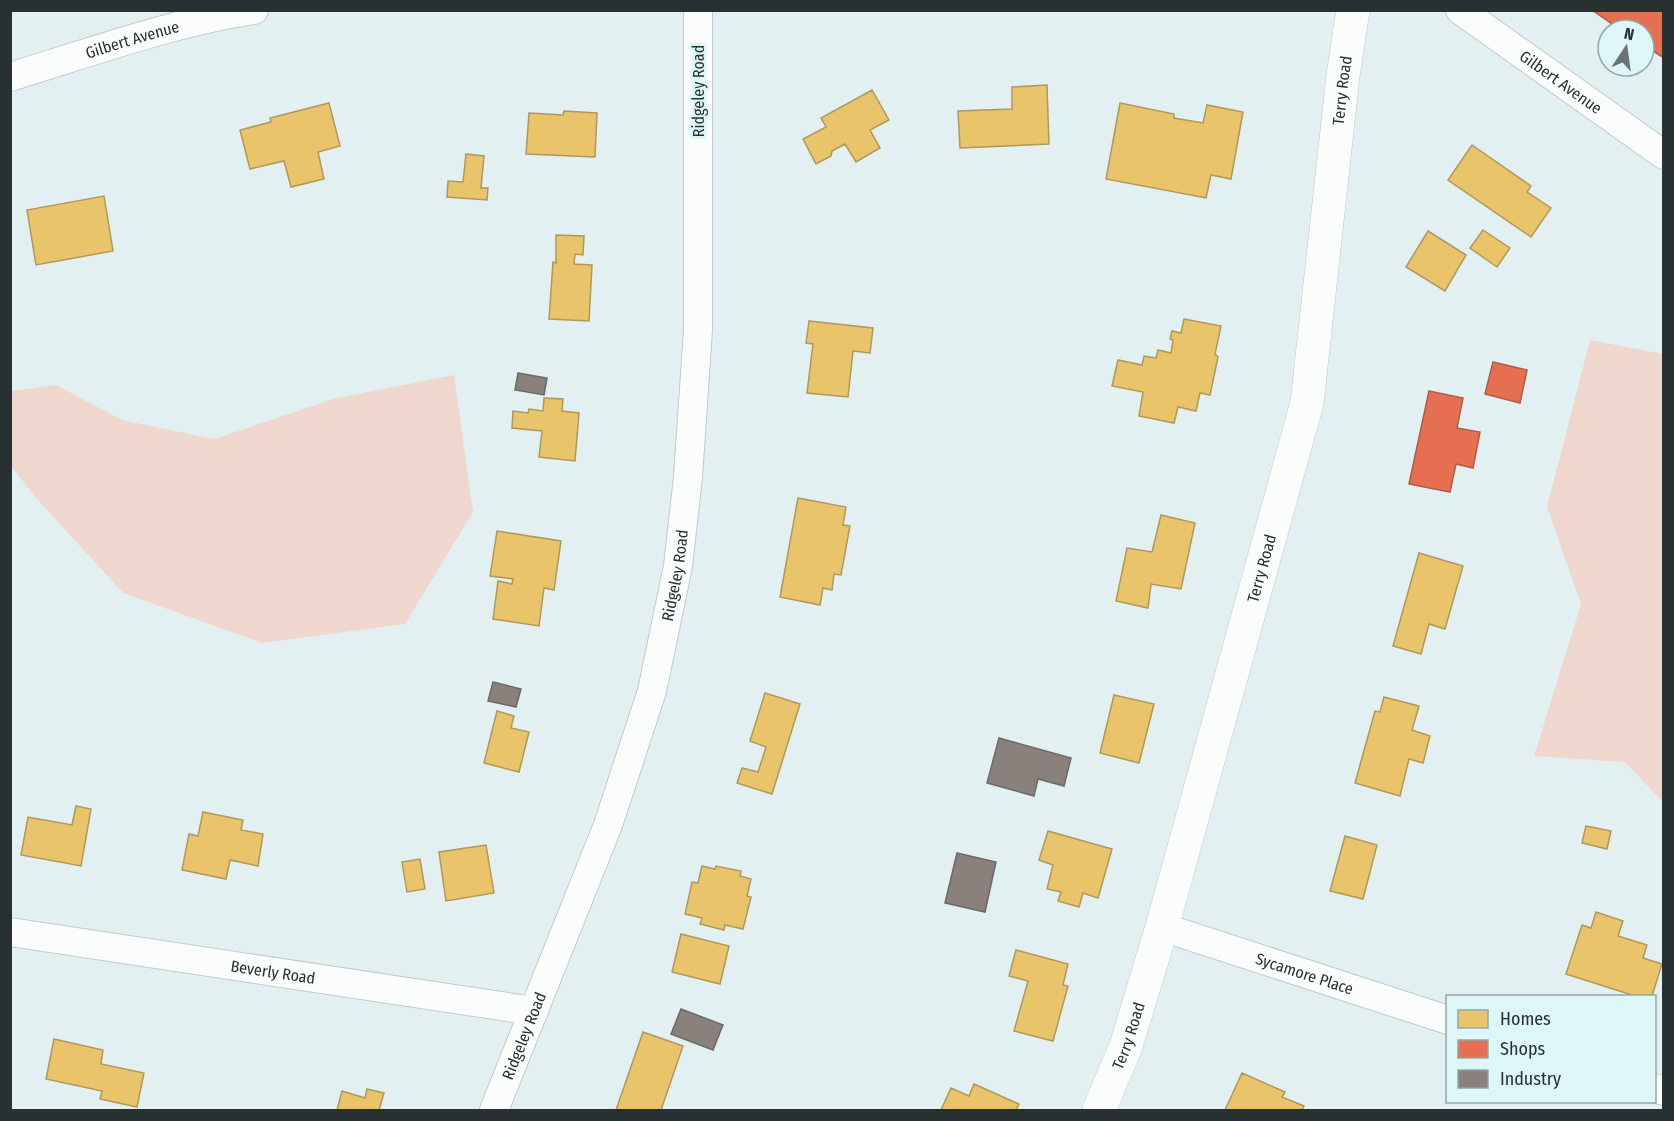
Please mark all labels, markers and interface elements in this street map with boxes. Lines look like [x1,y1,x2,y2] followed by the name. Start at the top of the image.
[83,17,181,62] street label: Gilbert Avenue
[1596,18,1656,78] north arrow
[1622,24,1636,44] text: N
[689,45,708,137] street label: Ridgeley Road
[1516,46,1606,118] street label: Gilbert Avenue
[1328,54,1355,126] street label: Terry Road
[657,529,692,623] street label: Ridgeley Road
[1243,532,1280,604] street label: Terry Road
[1253,949,1356,998] street label: Sycamore Place
[229,956,317,987] street label: Beverly Road
[498,989,550,1082] street label: Ridgeley Road
[1446,995,1656,1103] legend
[1108,1000,1148,1072] street label: Terry Road
[1500,1008,1551,1030] text: Homes
[1500,1038,1545,1060] text: Shops
[1500,1068,1561,1090] text: Industry

